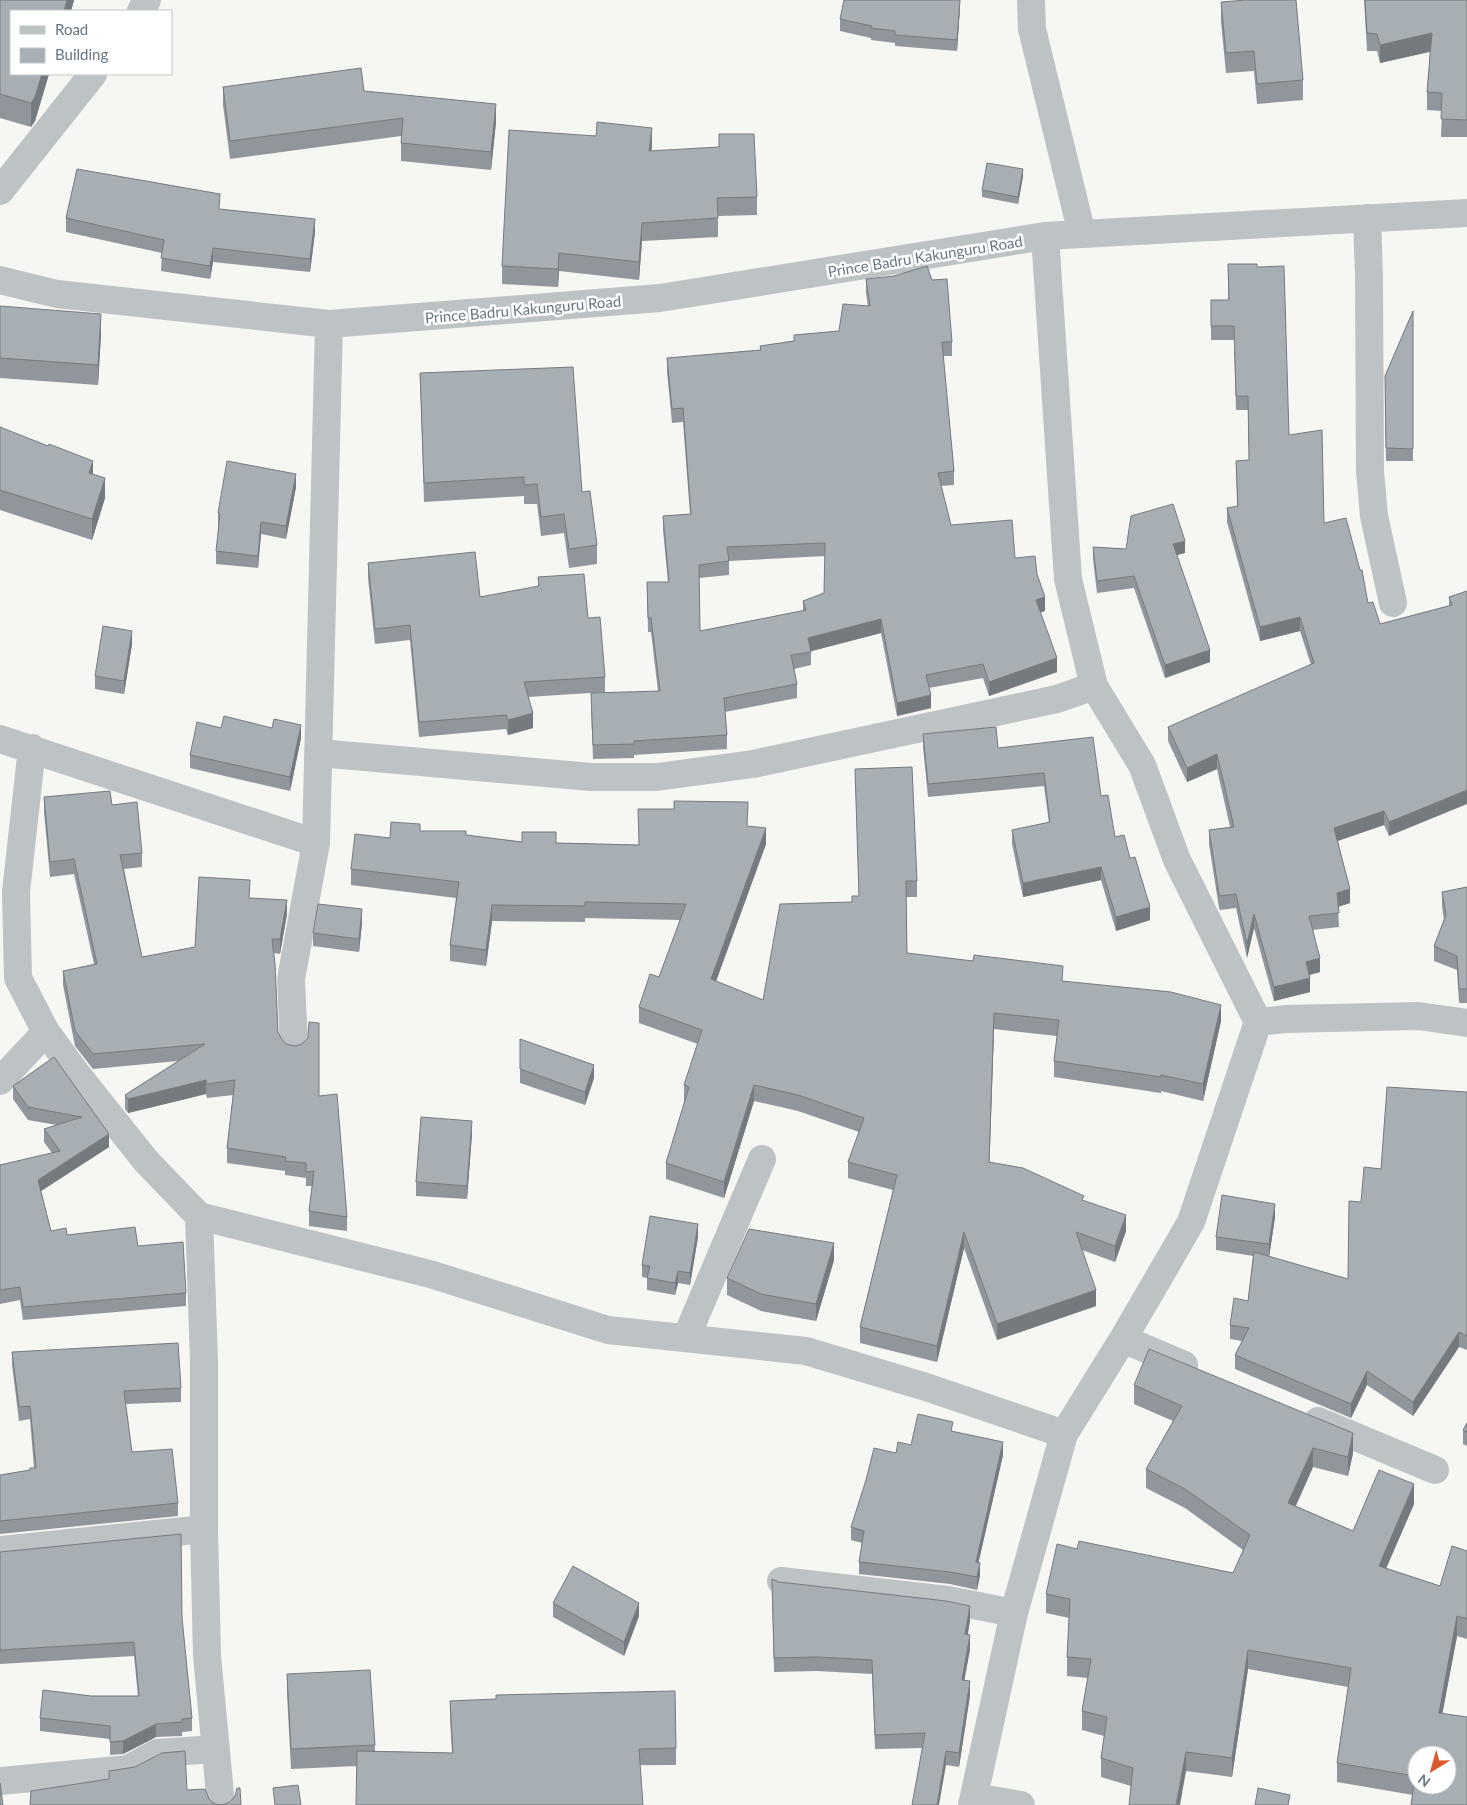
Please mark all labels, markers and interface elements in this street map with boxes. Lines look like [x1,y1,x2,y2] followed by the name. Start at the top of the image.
[10,10,172,75] legend
[55,20,88,38] text: Road
[55,45,108,63] text: Building
[826,232,1024,280] street label: Prince Badru Kakunguru Road
[424,291,622,327] street label: Prince Badru Kakunguru Road
[1407,1745,1457,1795] north arrow
[1414,1771,1433,1791] text: N

